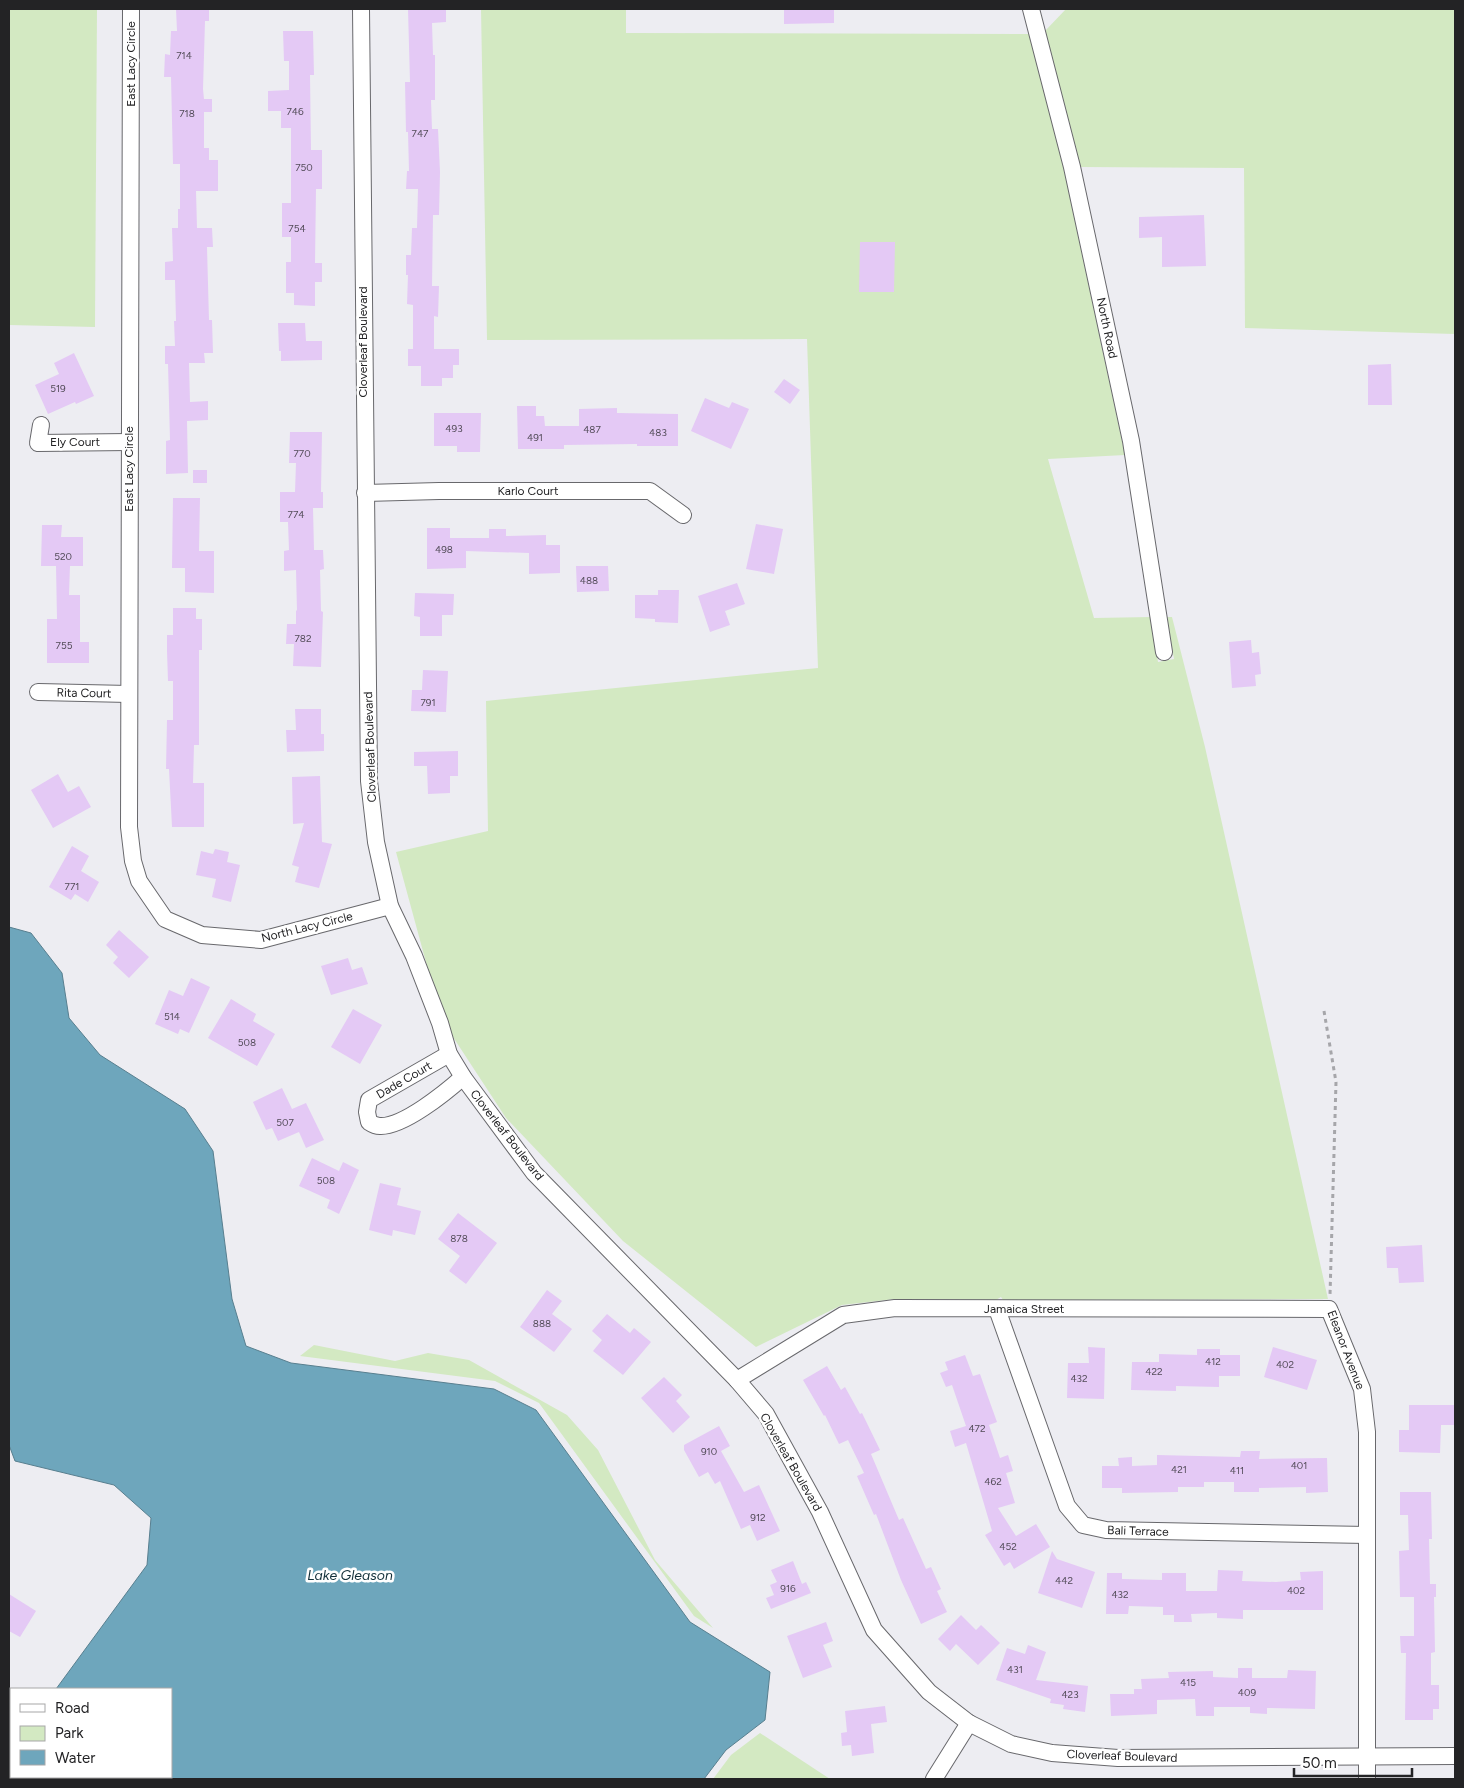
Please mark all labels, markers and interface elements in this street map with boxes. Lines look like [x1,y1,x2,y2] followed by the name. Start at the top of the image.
[124,21,138,107] street label: East Lacy Circle
[176,49,192,62] house number: 714
[286,105,304,118] house number: 746
[179,107,195,120] house number: 718
[412,127,429,140] house number: 747
[295,161,313,174] house number: 750
[288,222,306,235] house number: 754
[356,287,370,397] street label: Cloverleaf Boulevard
[1094,296,1120,360] street label: North Road
[50,382,66,395] house number: 519
[445,422,463,435] house number: 493
[583,423,601,436] house number: 487
[122,426,136,512] street label: East Lacy Circle
[649,426,667,439] house number: 483
[527,431,543,444] house number: 491
[50,435,100,449] street label: Ely Court
[293,447,311,460] house number: 770
[498,484,559,498] street label: Karlo Court
[288,508,304,521] house number: 774
[435,543,453,556] house number: 498
[54,550,72,563] house number: 520
[580,574,598,587] house number: 488
[294,632,312,645] house number: 782
[56,639,73,652] house number: 755
[56,686,112,700] street label: Rita Court
[361,691,379,803] street label: Cloverleaf Boulevard
[420,696,436,709] house number: 791
[65,880,79,893] house number: 771
[260,909,355,945] street label: North Lacy Circle
[164,1010,180,1023] house number: 514
[238,1036,256,1049] house number: 508
[374,1058,435,1102] street label: Dade Court
[467,1087,547,1183] street label: Cloverleaf Boulevard
[276,1116,294,1129] house number: 507
[317,1174,335,1187] house number: 508
[450,1232,468,1245] house number: 878
[984,1302,1065,1316] street label: Jamaica Street
[1324,1308,1368,1392] street label: Eleanor Avenue
[533,1317,551,1330] house number: 888
[1205,1355,1221,1368] house number: 412
[1276,1358,1294,1371] house number: 402
[1145,1365,1163,1378] house number: 422
[1070,1372,1088,1385] house number: 432
[757,1411,825,1513] street label: Cloverleaf Boulevard
[968,1422,986,1435] house number: 472
[701,1445,717,1458] house number: 910
[1291,1459,1307,1472] house number: 401
[1171,1463,1187,1476] house number: 421
[1230,1464,1244,1477] house number: 411
[984,1475,1002,1488] house number: 462
[750,1511,766,1524] house number: 912
[1107,1523,1169,1539] street label: Bali Terrace
[999,1540,1017,1553] house number: 452
[307,1567,393,1584] water label: Lake Gleason
[1055,1574,1073,1587] house number: 442
[780,1582,796,1595] house number: 916
[1287,1584,1305,1597] house number: 402
[1111,1588,1129,1601] house number: 432
[1007,1663,1023,1676] house number: 431
[1180,1676,1196,1689] house number: 415
[1238,1686,1256,1699] house number: 409
[10,1688,172,1778] legend
[1061,1688,1079,1701] house number: 423
[55,1699,90,1717] text: Road
[55,1724,84,1742] text: Park
[1294,1746,1412,1778] scale bar
[1066,1747,1178,1765] street label: Cloverleaf Boulevard
[55,1749,95,1767] text: Water
[1302,1754,1337,1772] text: 50 m

